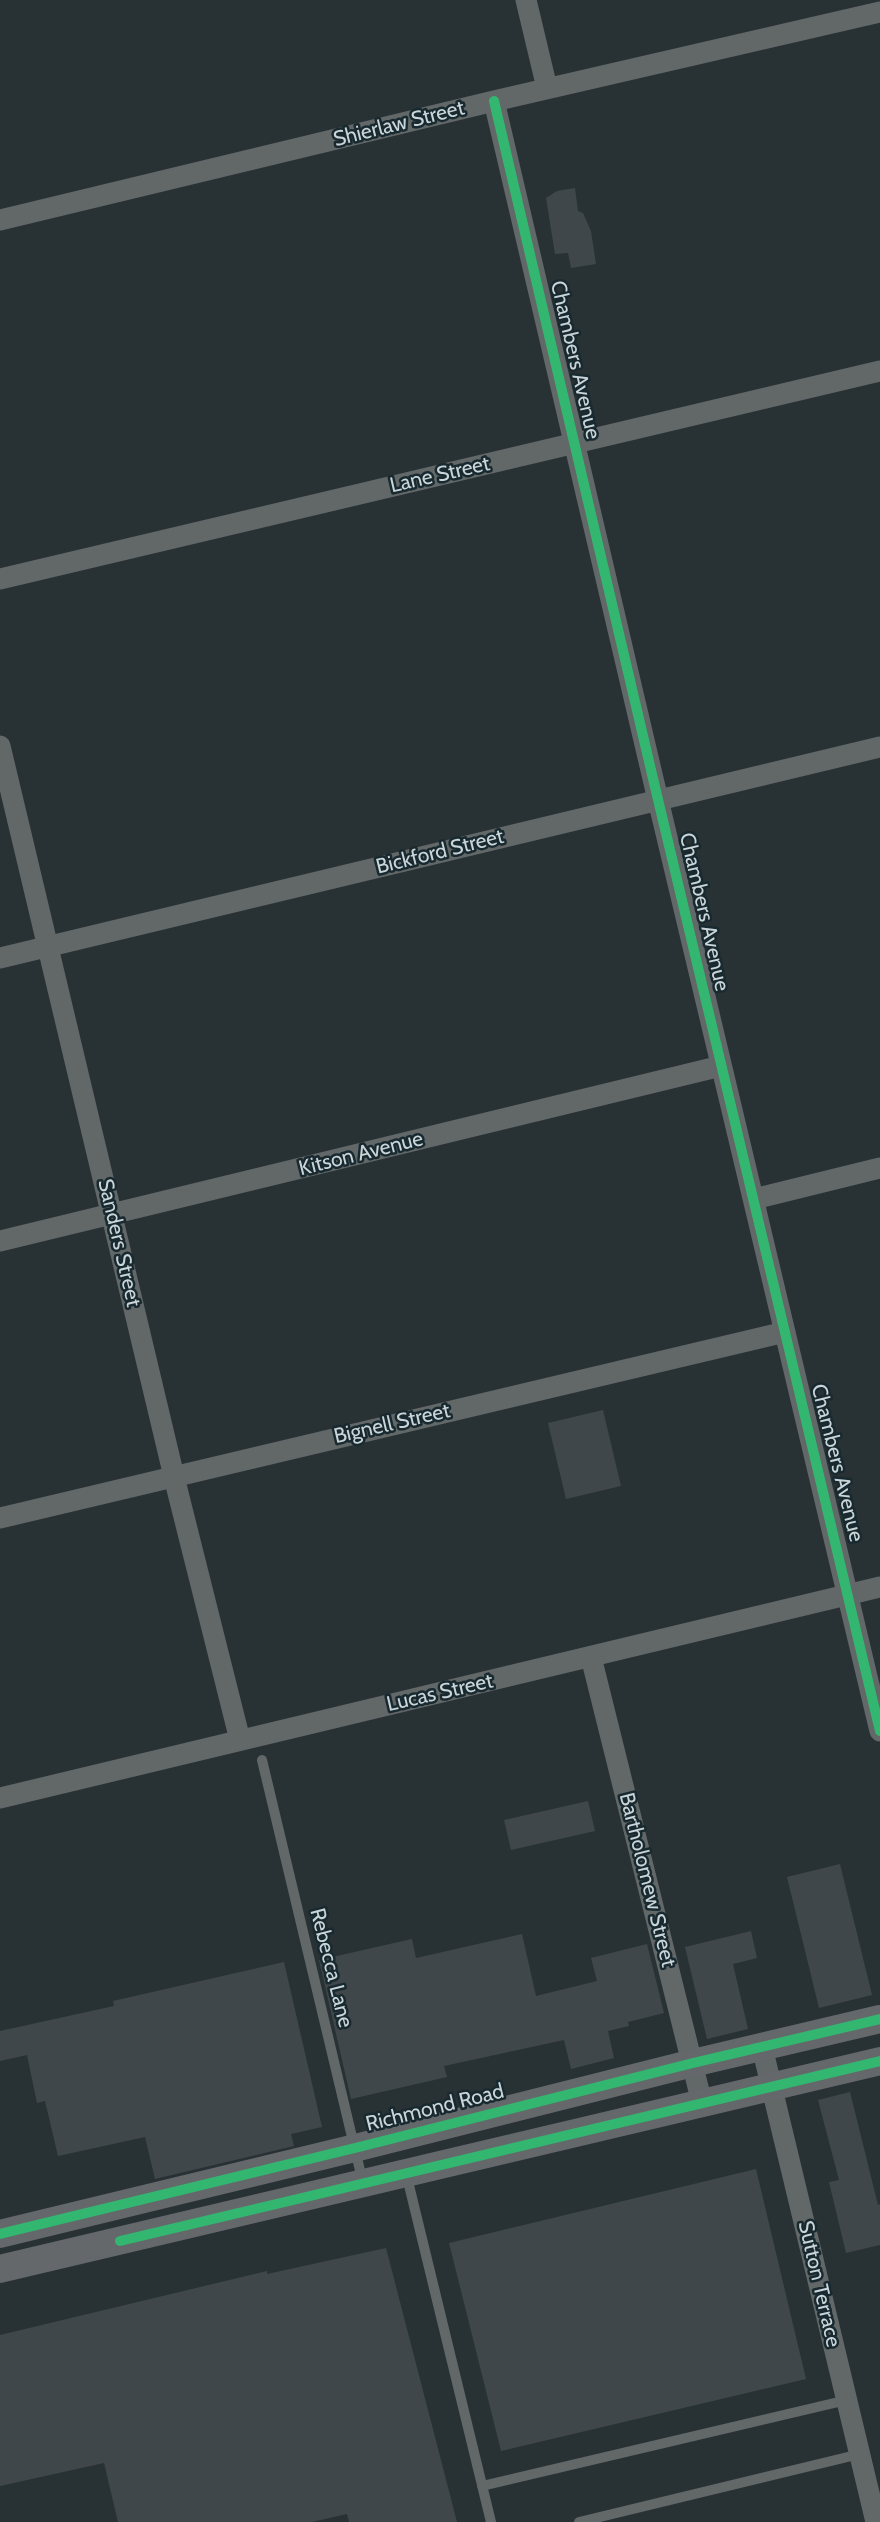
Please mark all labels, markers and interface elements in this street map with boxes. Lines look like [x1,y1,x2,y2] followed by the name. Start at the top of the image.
[331,96,467,152] street label: Shierlaw Street
[545,278,605,442] street label: Chambers Avenue
[388,451,492,499] street label: Lane Street
[373,824,507,880] street label: Bickford Street
[674,830,734,994] street label: Chambers Avenue
[296,1126,426,1182] street label: Kitson Avenue
[92,1177,146,1309] street label: Sanders Street
[805,1381,869,1545] street label: Chambers Avenue
[331,1398,453,1450] street label: Bignell Street
[384,1669,496,1717] street label: Lucas Street
[613,1790,681,1970] street label: Bartholomew Street
[304,1906,358,2030] street label: Rebecca Lane
[363,2079,507,2137] street label: Richmond Road
[792,2218,846,2350] street label: Sutton Terrace

